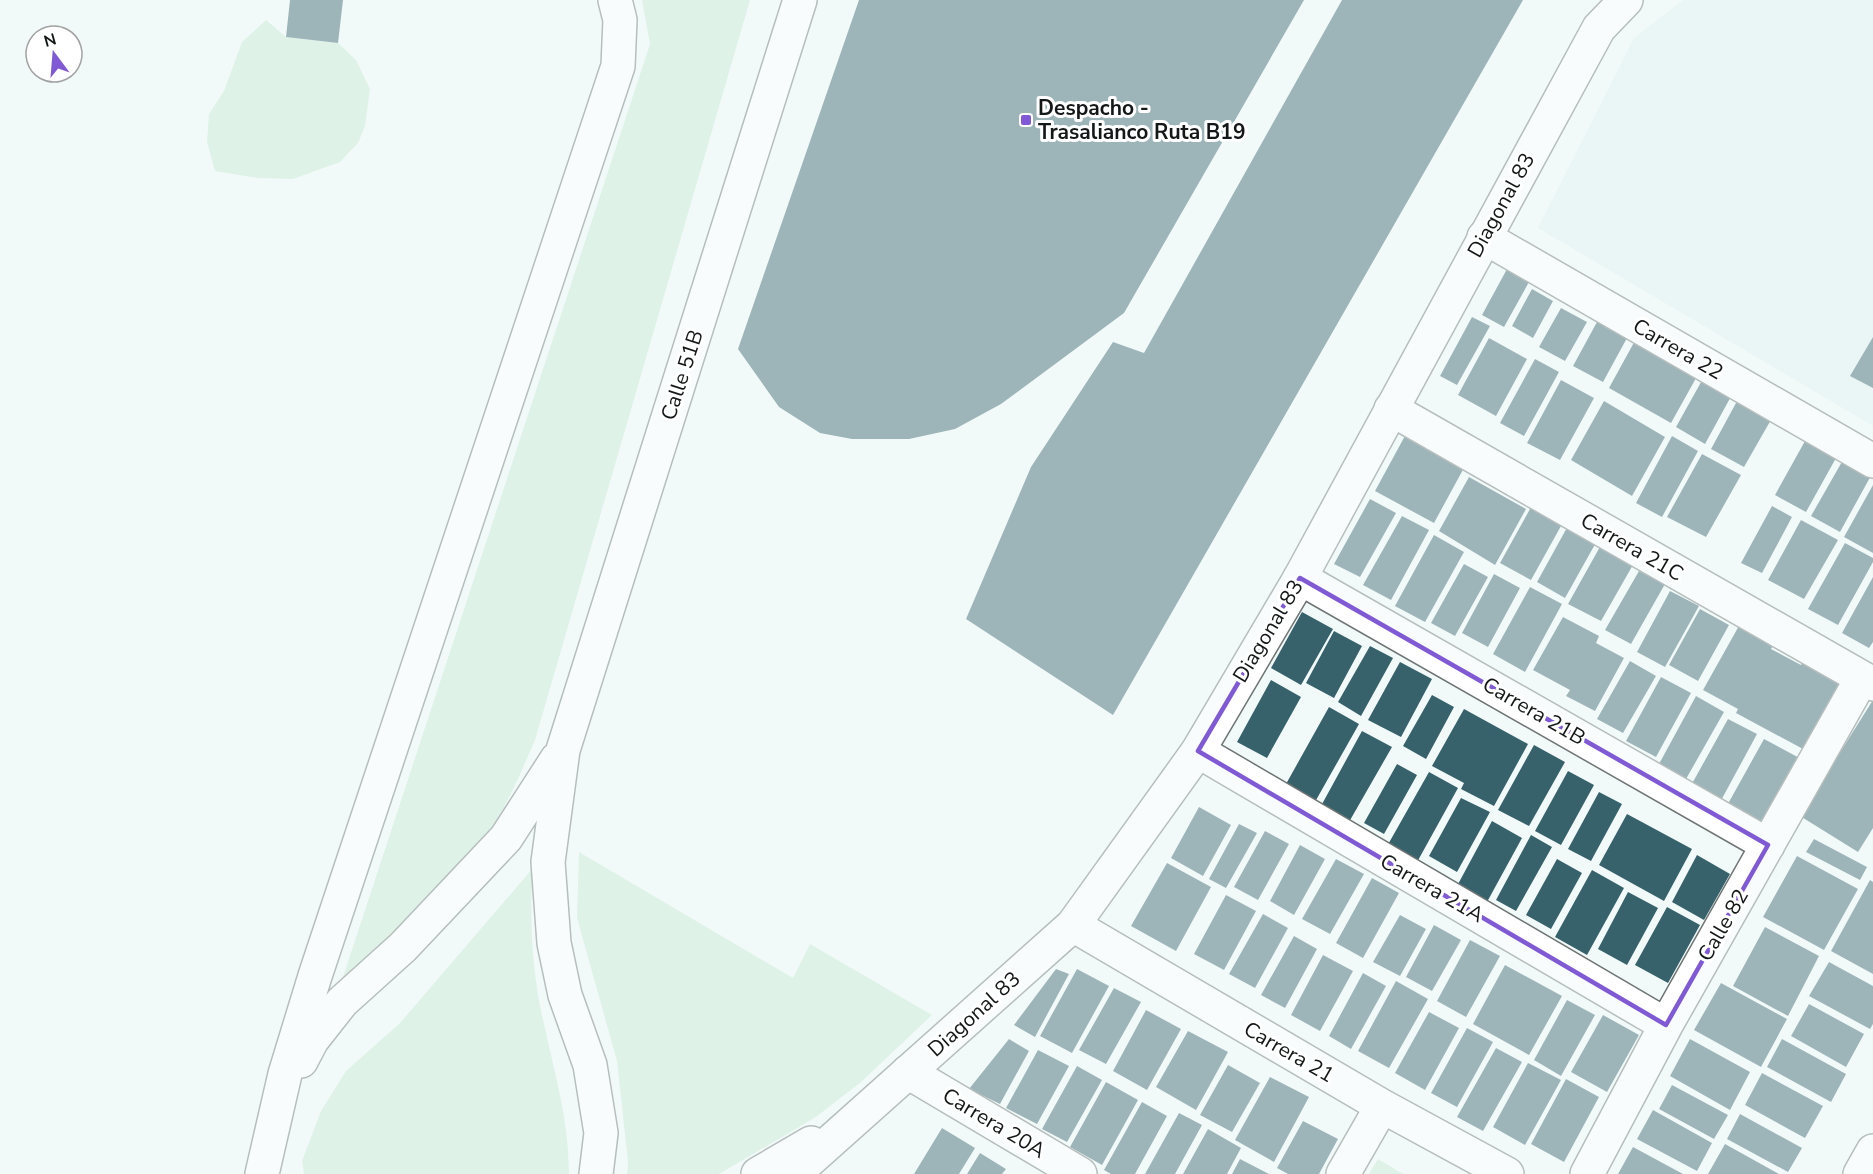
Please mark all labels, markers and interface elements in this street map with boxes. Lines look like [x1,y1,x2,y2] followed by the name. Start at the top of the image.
[24,24,84,84] north arrow
[41,28,59,53] text: N
[1038,94,1245,146] place label: Despacho - Trasalianco Ruta B19
[1019,113,1033,127] marker: Despacho - Trasalianco Ruta B19
[1461,148,1541,262] street label: Diagonal 83
[1628,312,1728,386] street label: Carrera 22
[654,326,710,424] street label: Calle 51B
[1576,506,1688,588] street label: Carrera 21C
[1226,574,1310,688] street label: Diagonal 83
[1477,670,1591,752] street label: Carrera 21B
[1375,847,1489,929] street label: Carrera 21A
[1691,884,1755,966] street label: Calle 82
[922,965,1026,1063] street label: Diagonal 83
[1239,1015,1339,1089] street label: Carrera 21
[937,1081,1051,1165] street label: Carrera 20A

